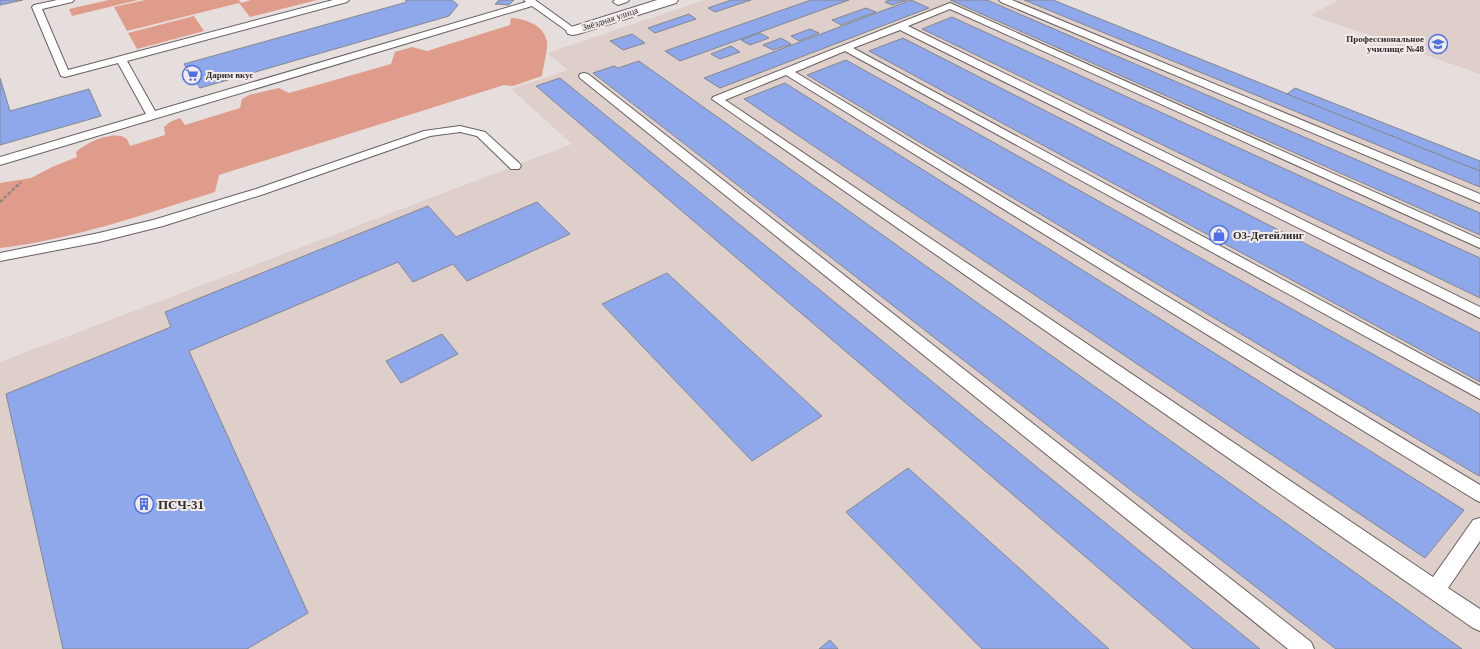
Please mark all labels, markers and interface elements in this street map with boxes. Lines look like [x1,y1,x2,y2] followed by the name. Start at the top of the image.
[581,5,639,33] street label: Звёздная улица
[1427,33,1449,55] school or university icon: Профессиональное училище №48
[1346,34,1424,54] place label: Профессиональное училище №48
[181,64,203,86] supermarket icon: Дарим вкус
[206,70,253,80] place label: Дарим вкус
[1208,224,1230,246] shop icon: О3-Детейлинг
[1233,229,1304,241] place label: О3-Детейлинг
[133,493,155,515] building icon: ПСЧ-31
[158,497,204,512] place label: ПСЧ-31

